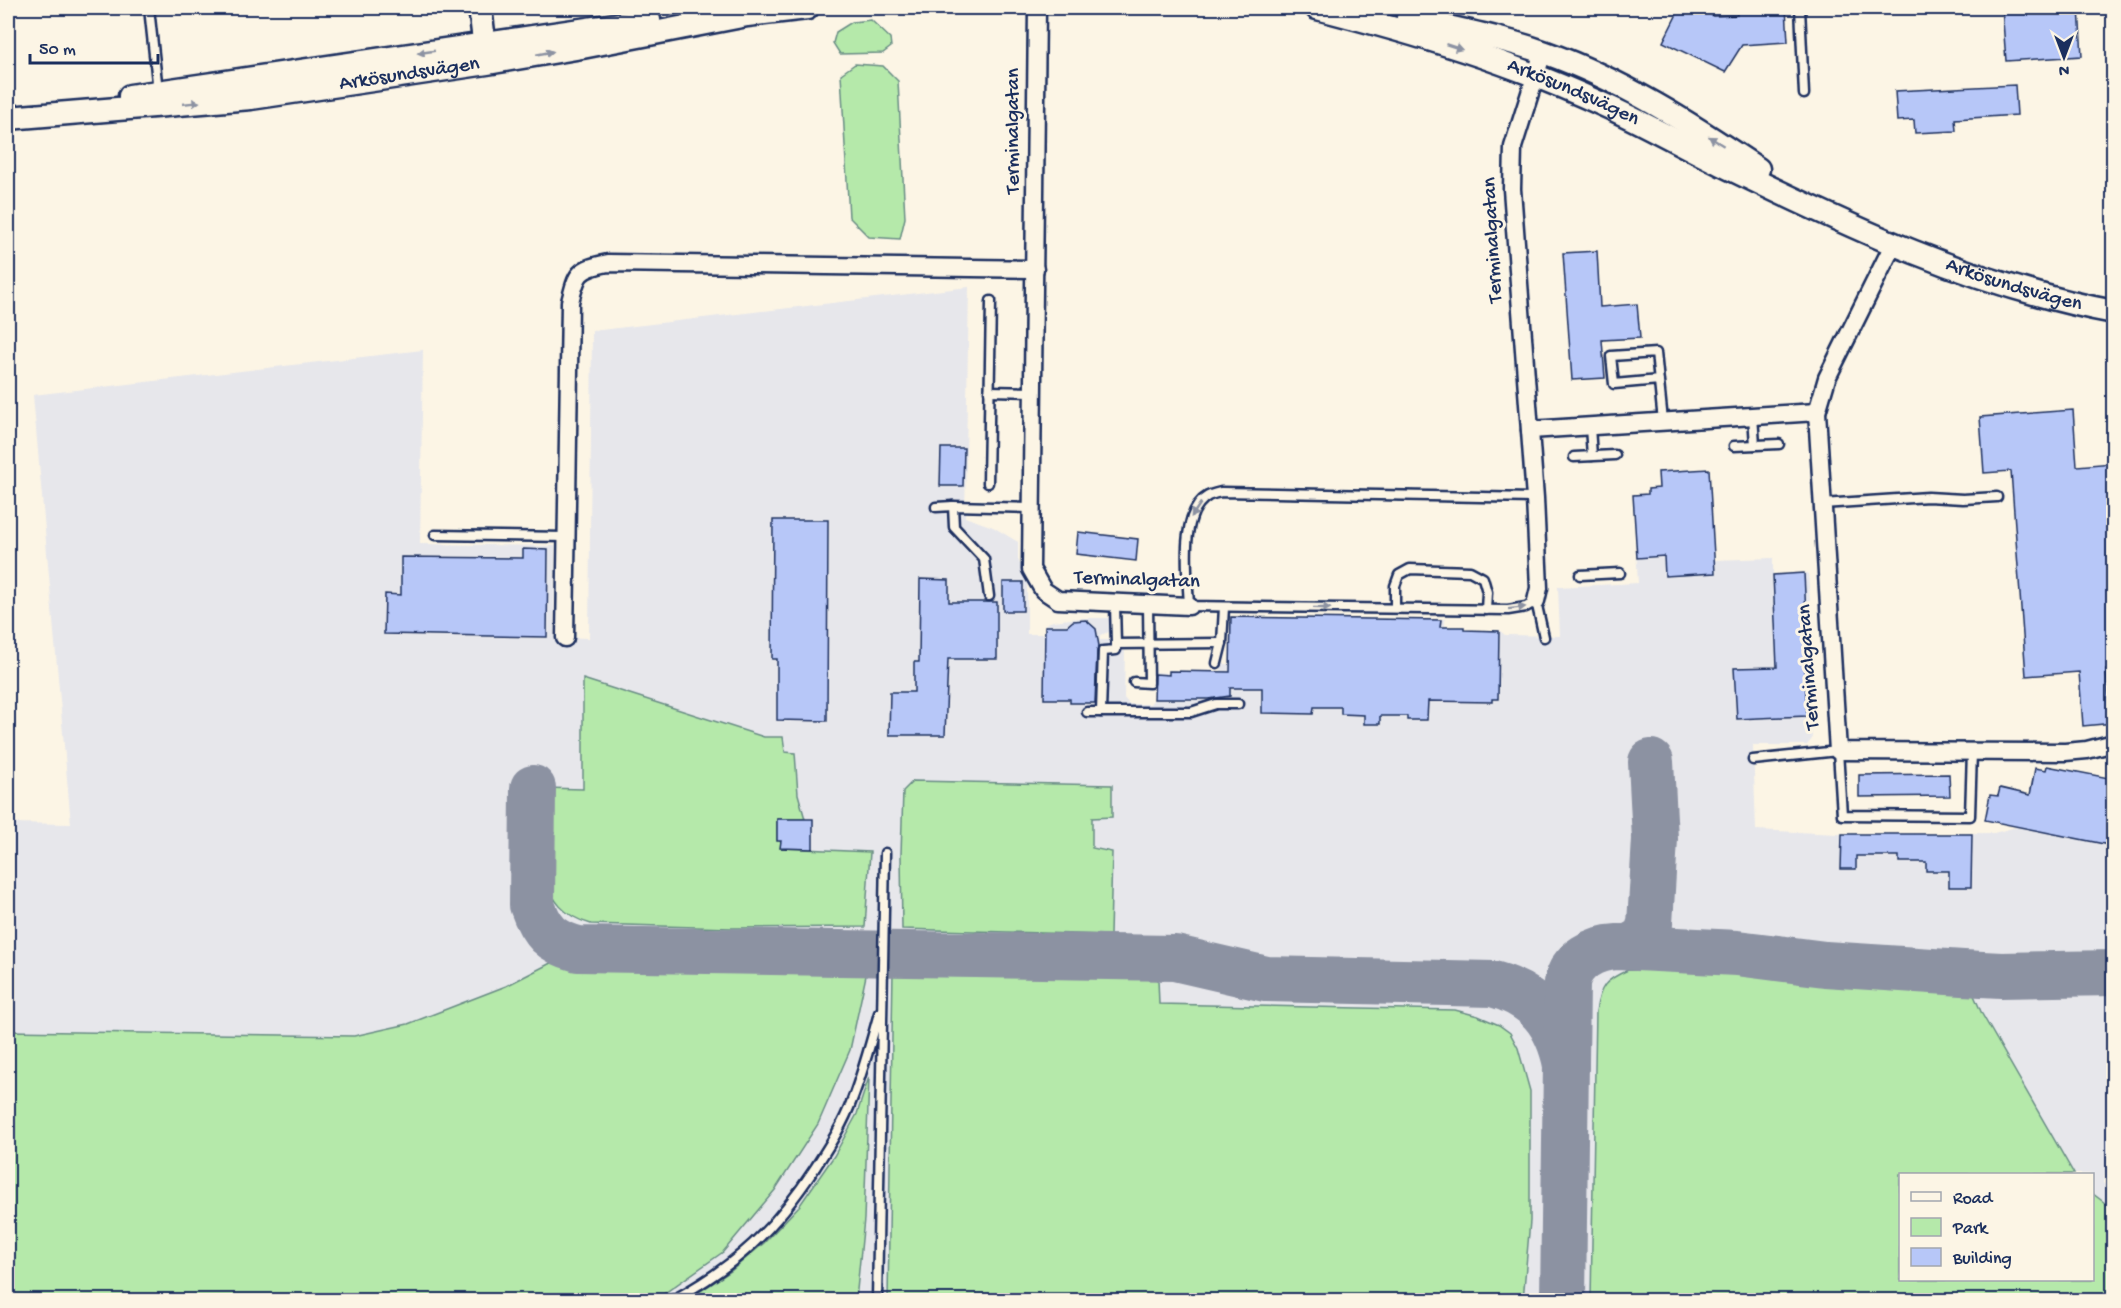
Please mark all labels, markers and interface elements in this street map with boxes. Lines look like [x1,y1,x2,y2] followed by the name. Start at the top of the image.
[30,27,158,65] scale bar
[2034,27,2094,87] north arrow
[39,40,76,61] text: 50 m
[1445,42,1463,52] one-way arrow
[417,48,436,57] one-way arrow
[535,49,554,58] one-way arrow
[338,52,481,97] street label: Arkösundsvägen
[1503,54,1643,132] street label: Arkösundsvägen
[2058,59,2069,78] text: N
[1002,68,1027,195] street label: Terminalgatan
[182,98,201,108] one-way arrow
[1708,136,1724,147] one-way arrow
[1478,176,1510,305] street label: Terminalgatan
[1942,253,2084,318] street label: Arkösundsvägen
[1190,502,1202,518] one-way arrow
[1073,566,1200,596] street label: Terminalgatan
[1312,603,1331,613] one-way arrow
[1793,603,1827,732] street label: Terminalgatan
[1507,604,1526,613] one-way arrow
[1899,1173,2094,1281] legend
[1953,1189,1994,1210] text: Road
[1952,1219,1989,1240] text: Park
[1952,1249,2012,1270] text: Building

